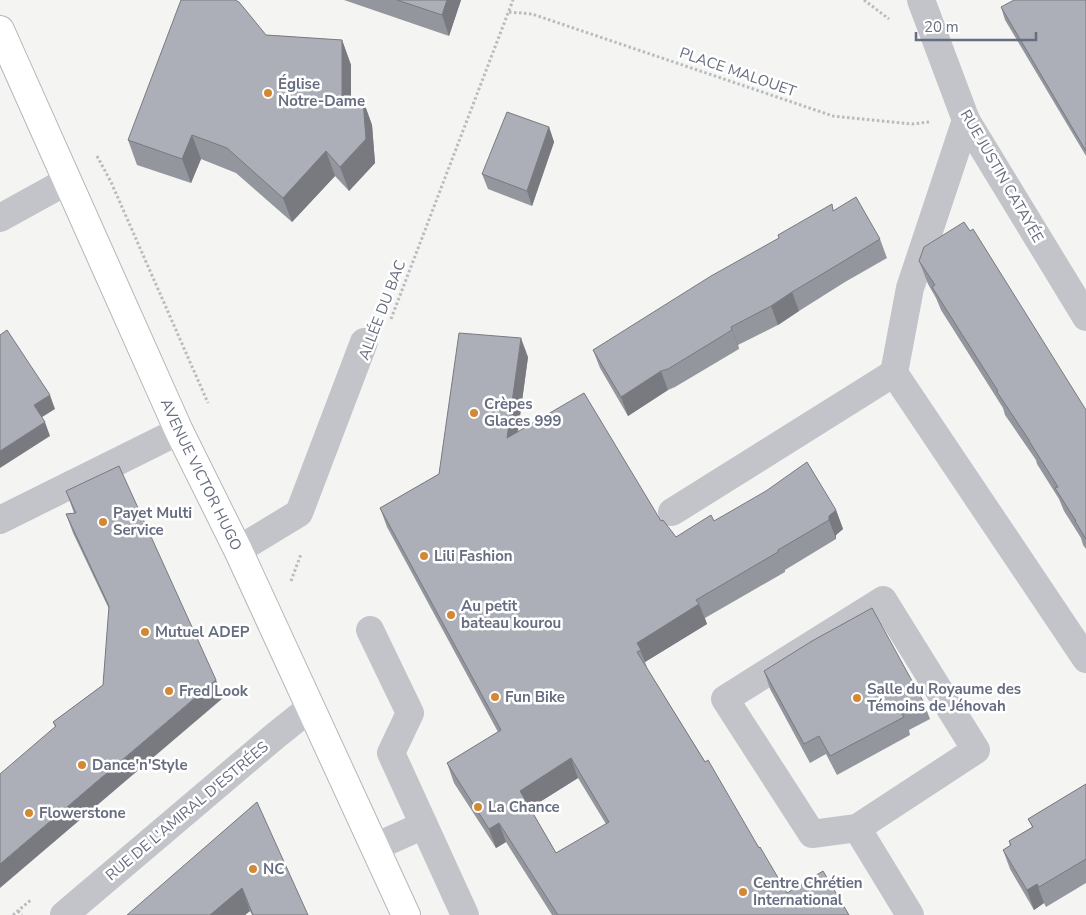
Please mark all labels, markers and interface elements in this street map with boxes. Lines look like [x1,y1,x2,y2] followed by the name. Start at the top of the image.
[916,10,1036,42] scale bar
[924,17,959,37] text: 20 m
[677,43,799,101] street label: PLACE MALOUET
[278,74,365,111] place label: Église Notre-Dame
[262,87,274,99] marker: Église Notre-Dame
[956,106,1048,246] street label: RUE JUSTIN CATAYÉE
[354,257,410,363] street label: ALLÉE DU BAC
[484,394,561,431] place label: Crèpes Glaces 999
[156,396,247,554] street label: AVENUE VICTOR HUGO
[468,407,480,419] marker: Crèpes Glaces 999
[113,503,192,540] place label: Payet Multi Service
[97,516,109,528] marker: Payet Multi Service
[434,546,513,566] place label: Lili Fashion
[418,550,430,562] marker: Lili Fashion
[461,596,561,633] place label: Au petit bateau kourou
[445,609,457,621] marker: Au petit bateau kourou
[155,622,250,642] place label: Mutuel ADEP
[139,626,151,638] marker: Mutuel ADEP
[867,679,1021,716] place label: Salle du Royaume des Témoins de Jéhovah
[179,681,249,701] place label: Fred Look
[163,685,175,697] marker: Fred Look
[505,687,565,707] place label: Fun Bike
[489,691,501,703] marker: Fun Bike
[851,692,863,704] marker: Salle du Royaume des Témoins de Jéhovah
[101,737,273,885] street label: RUE DE L'AMIRAL D'ESTRÉES
[92,755,188,775] place label: Dance'n'Style
[76,759,88,771] marker: Dance'n'Style
[488,797,560,817] place label: La Chance
[472,801,484,813] marker: La Chance
[39,803,126,823] place label: Flowerstone
[23,807,35,819] marker: Flowerstone
[263,859,284,879] place label: NC
[247,863,259,875] marker: NC
[753,873,863,910] place label: Centre Chrétien International
[737,886,749,898] marker: Centre Chrétien International

